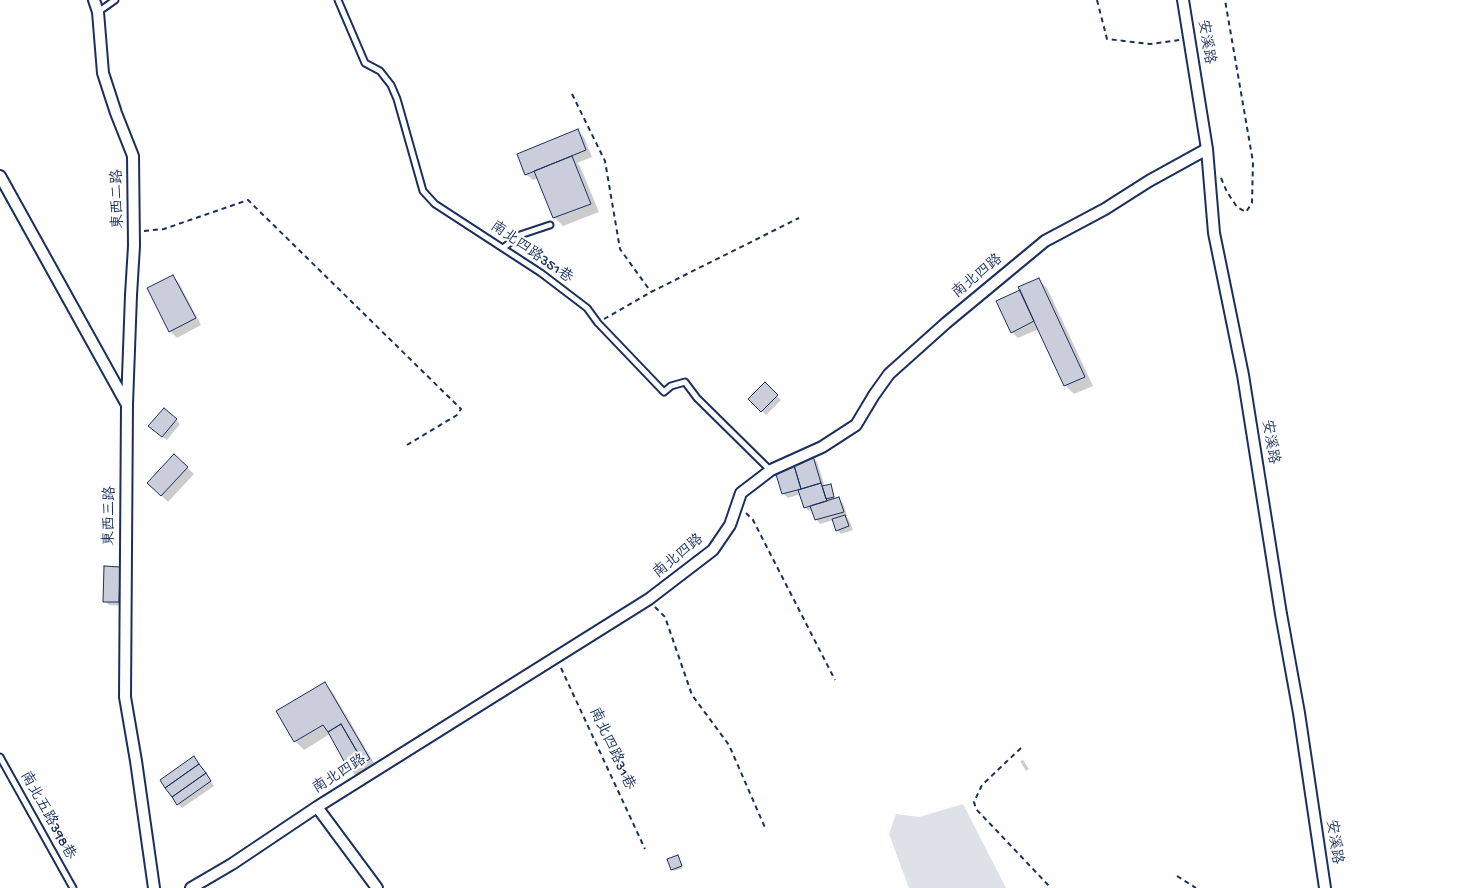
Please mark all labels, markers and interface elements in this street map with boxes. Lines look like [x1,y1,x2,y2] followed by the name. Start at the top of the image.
[1193,18,1217,66] street label: 安溪路
[109,169,129,229] street label: 東西二路
[486,218,576,288] street label: 南北四路351巷
[949,251,1007,303] street label: 南北四路
[1257,418,1281,466] street label: 安溪路
[101,486,121,546] street label: 東西三路
[650,531,708,583] street label: 南北四路
[584,705,638,793] street label: 南北四路31巷
[310,751,370,799] street label: 南北四路
[15,769,79,863] street label: 南北五路398巷
[1321,818,1345,866] street label: 安溪路

